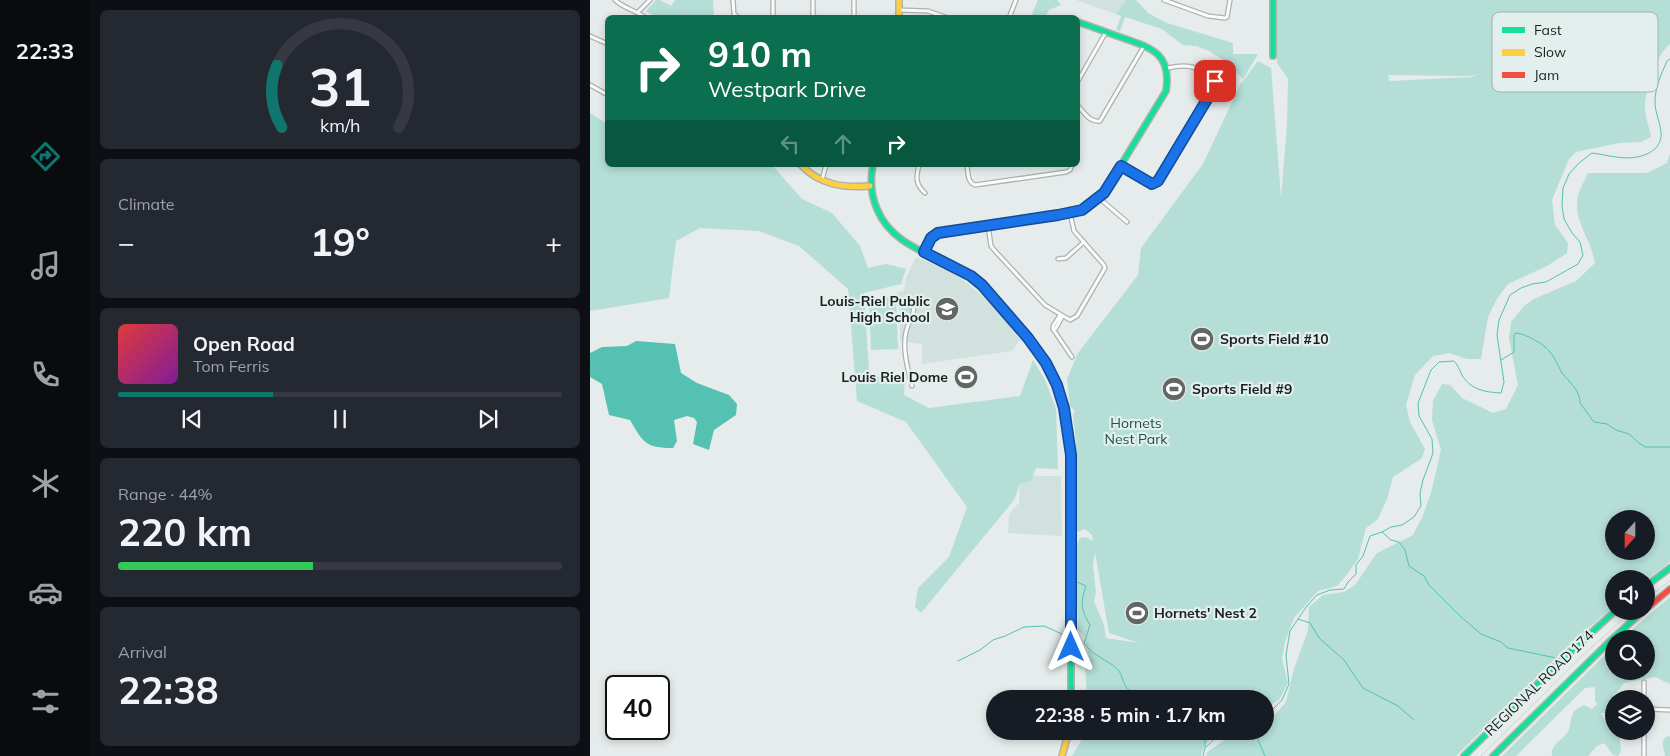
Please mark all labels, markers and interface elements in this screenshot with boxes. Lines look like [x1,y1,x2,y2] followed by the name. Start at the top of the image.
[1492,12,1658,92] legend
[1534,21,1562,39] text: Fast
[708,32,812,76] text: 910 m
[625,35,690,100] icon: right
[16,37,74,65] text: 22:33
[1534,43,1566,61] text: Slow
[309,54,371,119] text: 31
[1194,60,1236,102] pin
[1534,66,1559,84] text: Jam
[1201,67,1229,95] icon: arrive
[708,75,866,103] text: Westpark Drive
[320,114,360,136] text: km/h
[776,130,804,158] icon: left
[829,130,857,158] icon: ahead
[882,130,910,158] icon: right
[28,139,63,174] icon: directions
[118,194,174,214] text: Climate
[310,218,370,266] text: 19°
[118,225,135,260] text: −
[545,225,562,260] text: +
[28,248,63,283] icon: music
[820,292,930,326] place label: Louis-Riel Public High School
[934,296,960,322] school or university icon: Louis-Riel Public High School
[1189,326,1215,352] sports icon: Sports Field #10
[1220,330,1329,348] place label: Sports Field #10
[193,332,295,356] text: Open Road
[193,356,270,376] text: Tom Ferris
[28,357,63,392] icon: phone
[953,364,979,390] sports icon: Louis Riel Dome
[841,368,948,386] place label: Louis Riel Dome
[1161,376,1187,402] sports icon: Sports Field #9
[1192,380,1292,398] place label: Sports Field #9
[178,405,206,433] icon: previous
[326,405,354,433] icon: pause
[474,405,502,433] icon: next
[1105,414,1168,448] park label: Hornets Nest Park
[28,466,63,501] icon: climate
[118,484,213,504] text: Range · 44%
[118,508,252,556] text: 220 km
[1605,510,1655,560] north arrow
[1605,510,1655,740] map controls
[1605,570,1655,620] button: sound
[28,575,63,610] icon: car
[1124,600,1150,626] sports icon: Hornets' Nest 2
[1154,604,1257,622] place label: Hornets' Nest 2
[1044,620,1096,672] position arrow
[1481,626,1598,740] street label: REGIONAL ROAD 174
[1605,630,1655,680] button: search
[118,642,167,662] text: Arrival
[118,666,219,714] text: 22:38
[605,675,670,740] speed limit sign: 40
[28,684,63,719] icon: filters
[1605,690,1655,740] button: layers
[1034,703,1226,727] text: 22:38 · 5 min · 1.7 km

